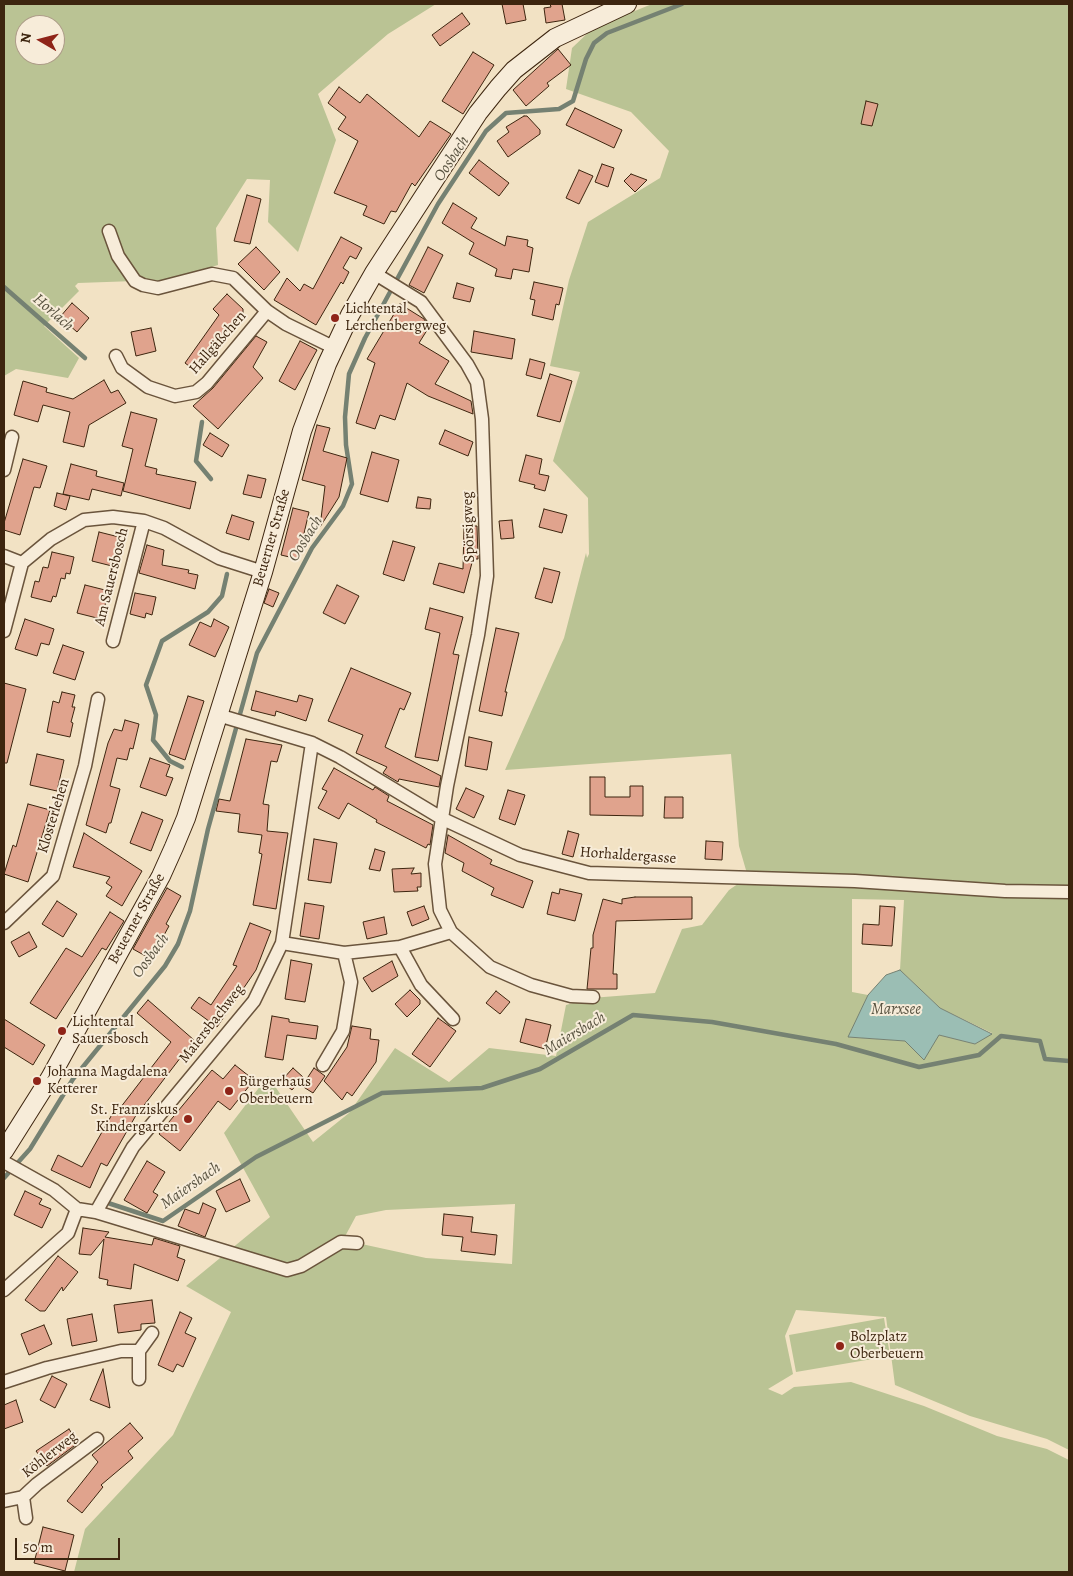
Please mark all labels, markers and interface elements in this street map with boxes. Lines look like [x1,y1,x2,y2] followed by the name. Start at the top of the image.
[15,15,65,65] north arrow
[16,32,36,44] text: N
[430,133,474,185] water label: Oosbach
[29,290,77,336] water label: Horlach
[345,300,446,335] place label: Lichtental Lerchenbergweg
[186,308,250,378] street label: Hallgäßchen
[329,312,341,324] marker: Lichtental Lerchenbergweg
[249,487,295,589] street label: Beuerner Straße
[459,491,479,563] street label: Spörsigweg
[284,512,328,566] water label: Oosbach
[91,526,133,628] street label: Am Sauersbosch
[34,776,74,856] street label: Klosterlehen
[579,844,677,868] street label: Horhaldergasse
[105,871,169,967] street label: Beuerner Straße
[128,930,174,982] water label: Oosbach
[176,981,248,1067] street label: Maiersbachweg
[871,1000,921,1020] water label: Marxsee
[541,1008,609,1060] water label: Maiersbach
[72,1013,149,1048] place label: Lichtental Sauersbosch
[56,1025,68,1037] marker: Lichtental Sauersbosch
[47,1063,168,1098] place label: Johanna Magdalena Ketterer
[239,1073,313,1108] place label: Bürgerhaus Oberbeuern
[31,1075,43,1087] marker: Johanna Magdalena Ketterer
[223,1085,235,1097] marker: Bürgerhaus Oberbeuern
[91,1101,178,1136] place label: St. Franziskus Kindergarten
[182,1113,194,1125] marker: St. Franziskus Kindergarten
[157,1158,225,1214] water label: Maiersbach
[850,1328,924,1363] place label: Bolzplatz Oberbeuern
[834,1340,846,1352] marker: Bolzplatz Oberbeuern
[19,1428,81,1482] street label: Köhlerweg
[18,1528,122,1560] scale bar
[23,1537,53,1557] text: 50 m

